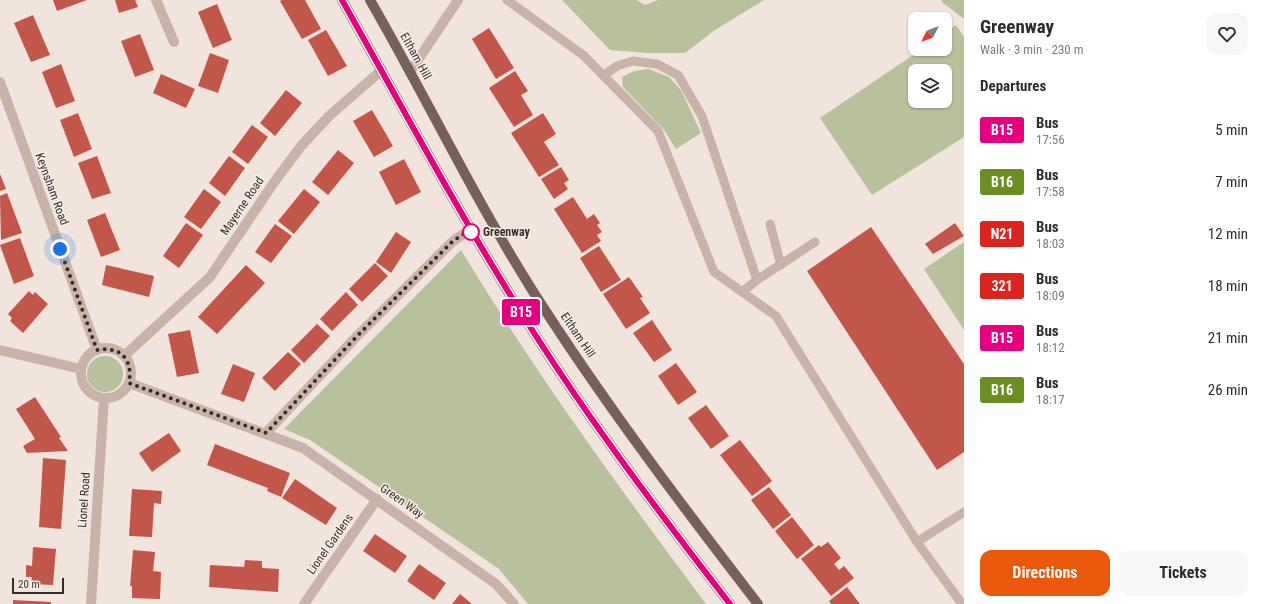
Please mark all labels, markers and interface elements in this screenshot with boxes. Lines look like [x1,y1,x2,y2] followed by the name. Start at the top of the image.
[908,12,952,56] north arrow
[908,12,952,108] map controls
[1206,13,1248,55] button: heart
[980,15,1054,38] text: Greenway
[397,30,435,82] street label: Eltham Hill
[980,42,1084,57] text: Walk · 3 min · 230 m
[908,64,952,108] button: layers
[980,77,1046,95] text: Departures
[1036,114,1059,132] text: Bus
[1215,121,1248,139] text: 5 min
[991,122,1013,138] text: B15
[1036,132,1065,147] text: 17:56
[32,151,72,227] street label: Keynsham Road
[1036,166,1059,184] text: Bus
[1215,173,1248,191] text: 7 min
[217,174,267,238] street label: Mayerne Road
[991,174,1013,190] text: B16
[1036,184,1065,199] text: 17:58
[1036,218,1059,236] text: Bus
[462,223,480,241] marker: Greenway
[483,225,530,239] place label: Greenway
[1208,225,1248,243] text: 12 min
[991,226,1013,242] text: N21
[1036,236,1065,251] text: 18:03
[50,239,70,259] your location
[1036,270,1059,288] text: Bus
[1208,277,1248,295] text: 18 min
[991,278,1013,294] text: 321
[1036,288,1065,303] text: 18:09
[498,299,544,325] line badge: B15
[510,304,532,320] text: B15
[558,310,598,360] street label: Eltham Hill
[1036,322,1059,340] text: Bus
[1208,329,1248,347] text: 21 min
[991,330,1013,346] text: B15
[1036,340,1065,355] text: 18:12
[1036,374,1059,392] text: Bus
[1208,381,1248,399] text: 26 min
[991,382,1013,398] text: B16
[1036,392,1065,407] text: 18:17
[75,472,93,528] street label: Lionel Road
[377,481,427,521] street label: Green Way
[304,511,356,577] street label: Lionel Gardens
[980,550,1110,596] button: Directions
[1118,550,1248,596] button: Tickets
[12,576,64,595] scale bar
[18,578,40,591] text: 20 m

